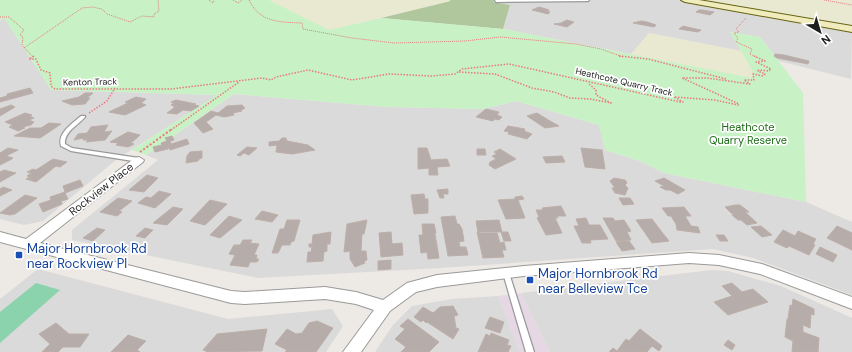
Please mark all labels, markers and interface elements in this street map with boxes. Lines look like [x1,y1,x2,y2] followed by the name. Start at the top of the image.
[800,12,840,52] north arrow
[819,32,834,48] text: N
[574,65,674,99] street label: Heathcote Quarry Track
[63,76,118,88] street label: Kenton Track
[709,120,787,147] park label: Heathcote Quarry Reserve
[66,160,136,218] street label: Rockview Place
[27,240,147,272] place label: Major Hornbrook Rd near Rockview Pl
[14,250,24,260] marker: Major Hornbrook Rd near Rockview Pl
[538,265,658,297] place label: Major Hornbrook Rd near Belleview Tce
[525,275,535,285] marker: Major Hornbrook Rd near Belleview Tce

